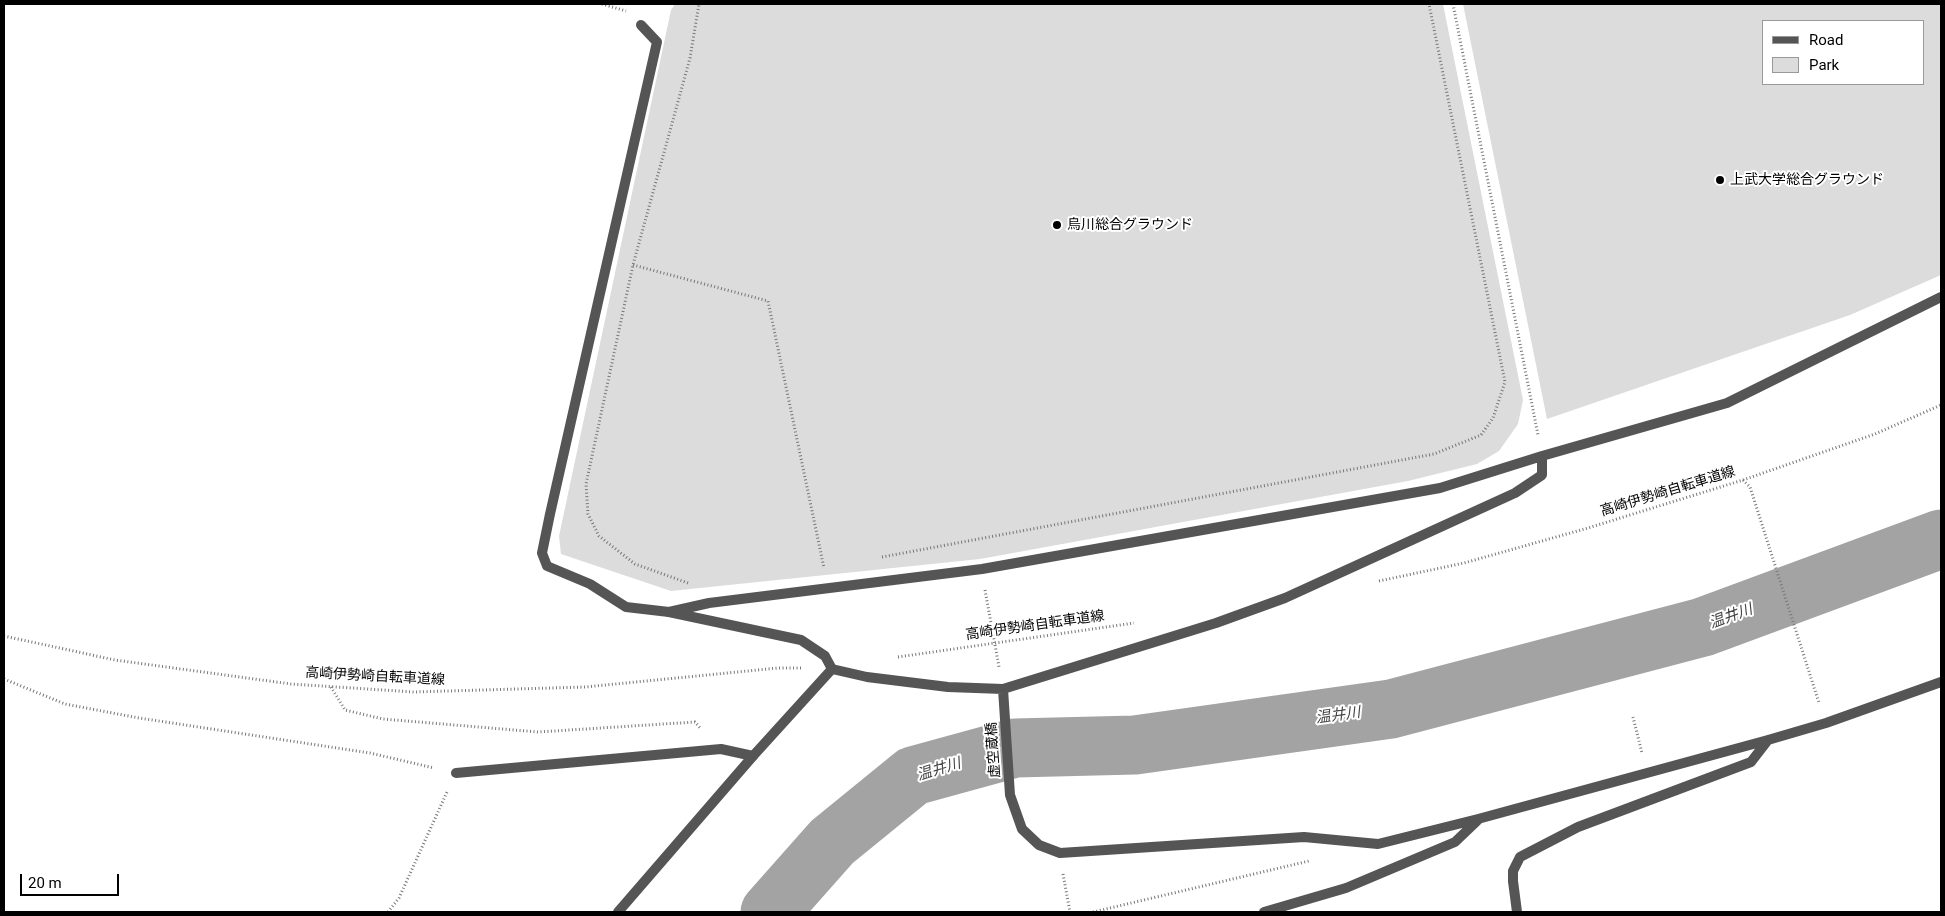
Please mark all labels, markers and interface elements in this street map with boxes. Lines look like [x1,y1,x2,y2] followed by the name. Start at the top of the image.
[1762,20,1925,85] legend
[1809,31,1843,49] text: Road
[1809,56,1839,74] text: Park
[1730,172,1884,188] place label: 上武大学総合グラウンド
[1714,174,1726,186] marker: 上武大学総合グラウンド
[1067,217,1193,233] place label: 烏川総合グラウンド
[1051,219,1063,231] marker: 烏川総合グラウンド
[1599,464,1737,520] street label: 高崎伊勢崎自転車道線
[1707,601,1755,633] water label: 温井川
[965,608,1105,644] street label: 高崎伊勢崎自転車道線
[305,665,445,689] street label: 高崎伊勢崎自転車道線
[1314,704,1362,728] water label: 温井川
[984,721,1004,779] street label: 虚空蔵橋
[915,755,963,785] water label: 温井川
[22,864,121,896] scale bar
[28,874,62,892] text: 20 m

